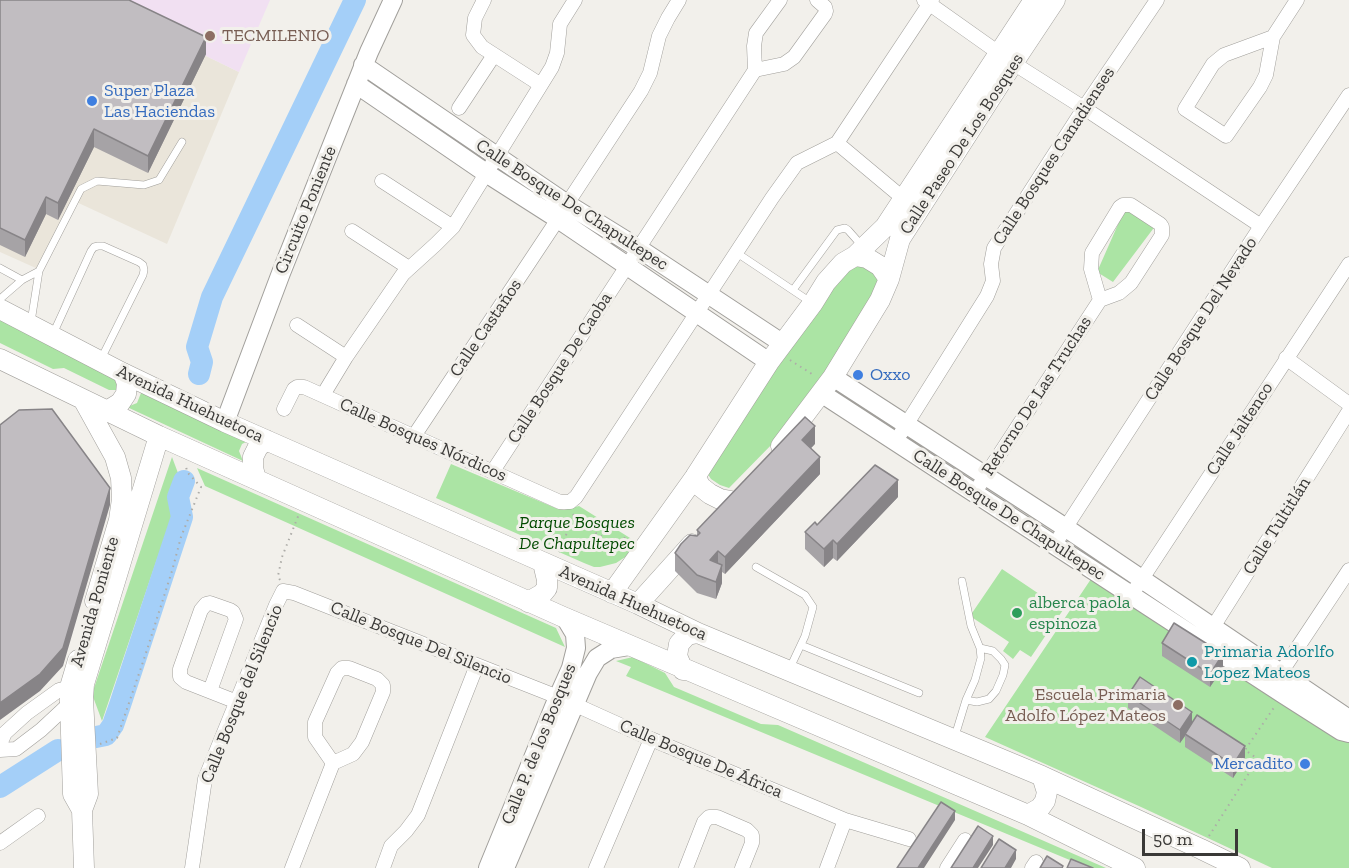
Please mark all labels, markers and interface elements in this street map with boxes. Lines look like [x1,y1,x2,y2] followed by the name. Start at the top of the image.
[222,25,329,47] place label: TECMILENIO
[203,29,217,43] marker: TECMILENIO
[895,50,1029,238] street label: Calle Paseo De Los Bosques
[988,63,1120,249] street label: Calle Bosques Canadienses
[104,80,215,122] place label: Super Plaza Las Haciendas
[85,94,99,108] marker: Super Plaza Las Haciendas
[472,135,672,275] street label: Calle Bosque De Chapultepec
[270,143,342,277] street label: Circuito Poniente
[1140,233,1262,405] street label: Calle Bosque Del Nevado
[445,275,527,381] street label: Calle Castaños
[503,288,617,448] street label: Calle Bosque De Caoba
[977,312,1097,480] street label: Retorno De Las Truchas
[113,361,267,447] street label: Avenida Huehuetoca
[870,364,910,386] place label: Oxxo
[851,368,865,382] marker: Oxxo
[1202,378,1278,480] street label: Calle Jaltenco
[336,393,510,487] street label: Calle Bosques Nórdicos
[909,445,1109,585] street label: Calle Bosque De Chapultepec
[1239,473,1315,579] street label: Calle Tultitlán
[519,512,635,554] park label: Parque Bosques De Chapultepec
[66,534,124,670] street label: Avenida Poniente
[556,561,710,645] street label: Avenida Huehuetoca
[1029,592,1131,634] place label: alberca paola espinoza
[327,597,515,689] street label: Calle Bosque Del Silencio
[196,602,288,786] street label: Calle Bosque del Silencio
[1010,606,1024,620] marker: alberca paola espinoza
[1204,641,1334,684] place label: Primaria Adorlfo Lopez Mateos
[1185,655,1199,669] marker: Primaria Adorlfo Lopez Mateos
[497,660,581,828] street label: Calle P. de los Bosques
[1005,684,1166,726] place label: Escuela Primaria Adolfo López Mateos
[1171,698,1185,712] marker: Escuela Primaria Adolfo López Mateos
[616,715,786,803] street label: Calle Bosque De África
[1214,753,1293,775] place label: Mercadito
[1298,757,1312,771] marker: Mercadito
[1145,817,1241,855] scale bar
[1153,828,1192,850] text: 50 m

